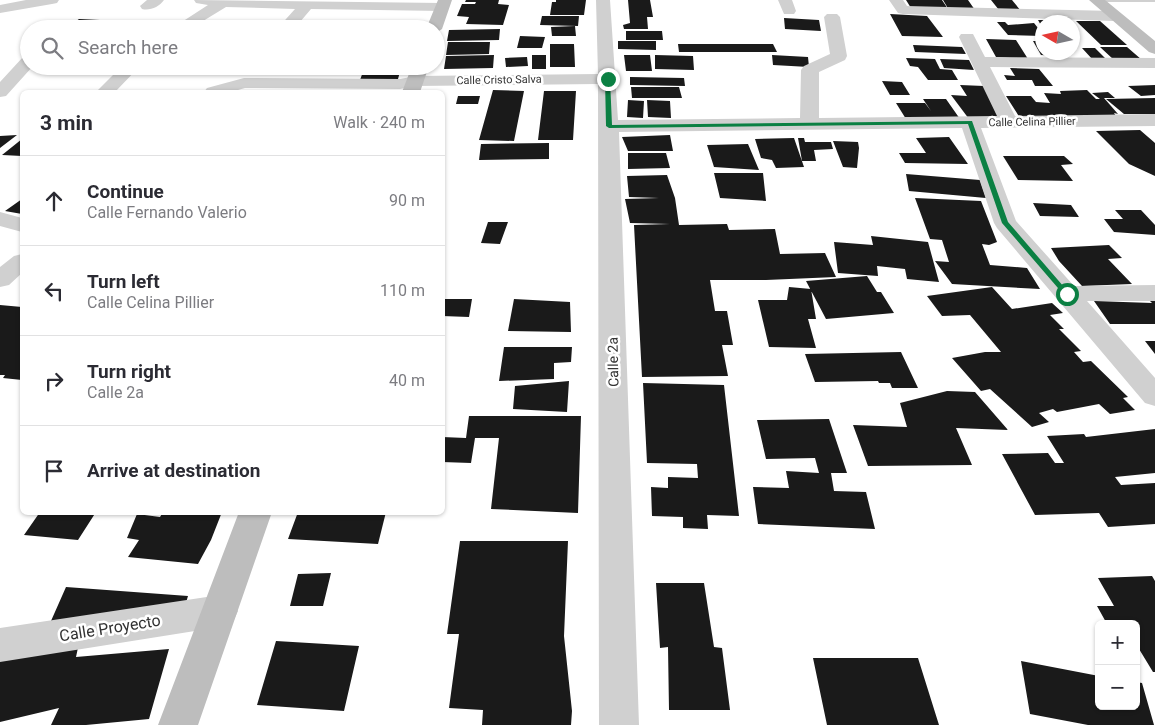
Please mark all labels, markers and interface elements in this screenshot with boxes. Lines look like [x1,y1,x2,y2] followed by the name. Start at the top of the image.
[1035,15,1080,60] north arrow
[20,20,445,75] search box
[38,34,66,62] icon: search
[78,36,178,59] text: Search here
[597,68,620,91] route end
[456,73,542,87] street label: Calle Cristo Salva
[40,111,93,135] text: 3 min
[333,113,425,132] text: Walk · 240 m
[988,115,1076,129] street label: Calle Celina Pillier
[87,180,164,203] text: Continue
[40,187,68,215] icon: ahead
[389,191,425,210] text: 90 m
[87,203,247,222] text: Calle Fernando Valerio
[87,270,160,293] text: Turn left
[40,277,68,305] icon: left
[380,281,425,300] text: 110 m
[1056,283,1079,306] route start
[87,293,214,312] text: Calle Celina Pillier
[605,337,621,387] street label: Calle 2a
[87,360,171,383] text: Turn right
[40,367,68,395] icon: right
[389,371,425,390] text: 40 m
[87,383,144,402] text: Calle 2a
[40,457,68,485] icon: arrive
[87,459,260,482] text: Arrive at destination
[58,611,162,645] street label: Calle Proyecto
[1095,620,1140,710] map controls
[1095,620,1140,665] button: +
[1095,665,1140,710] button: −

